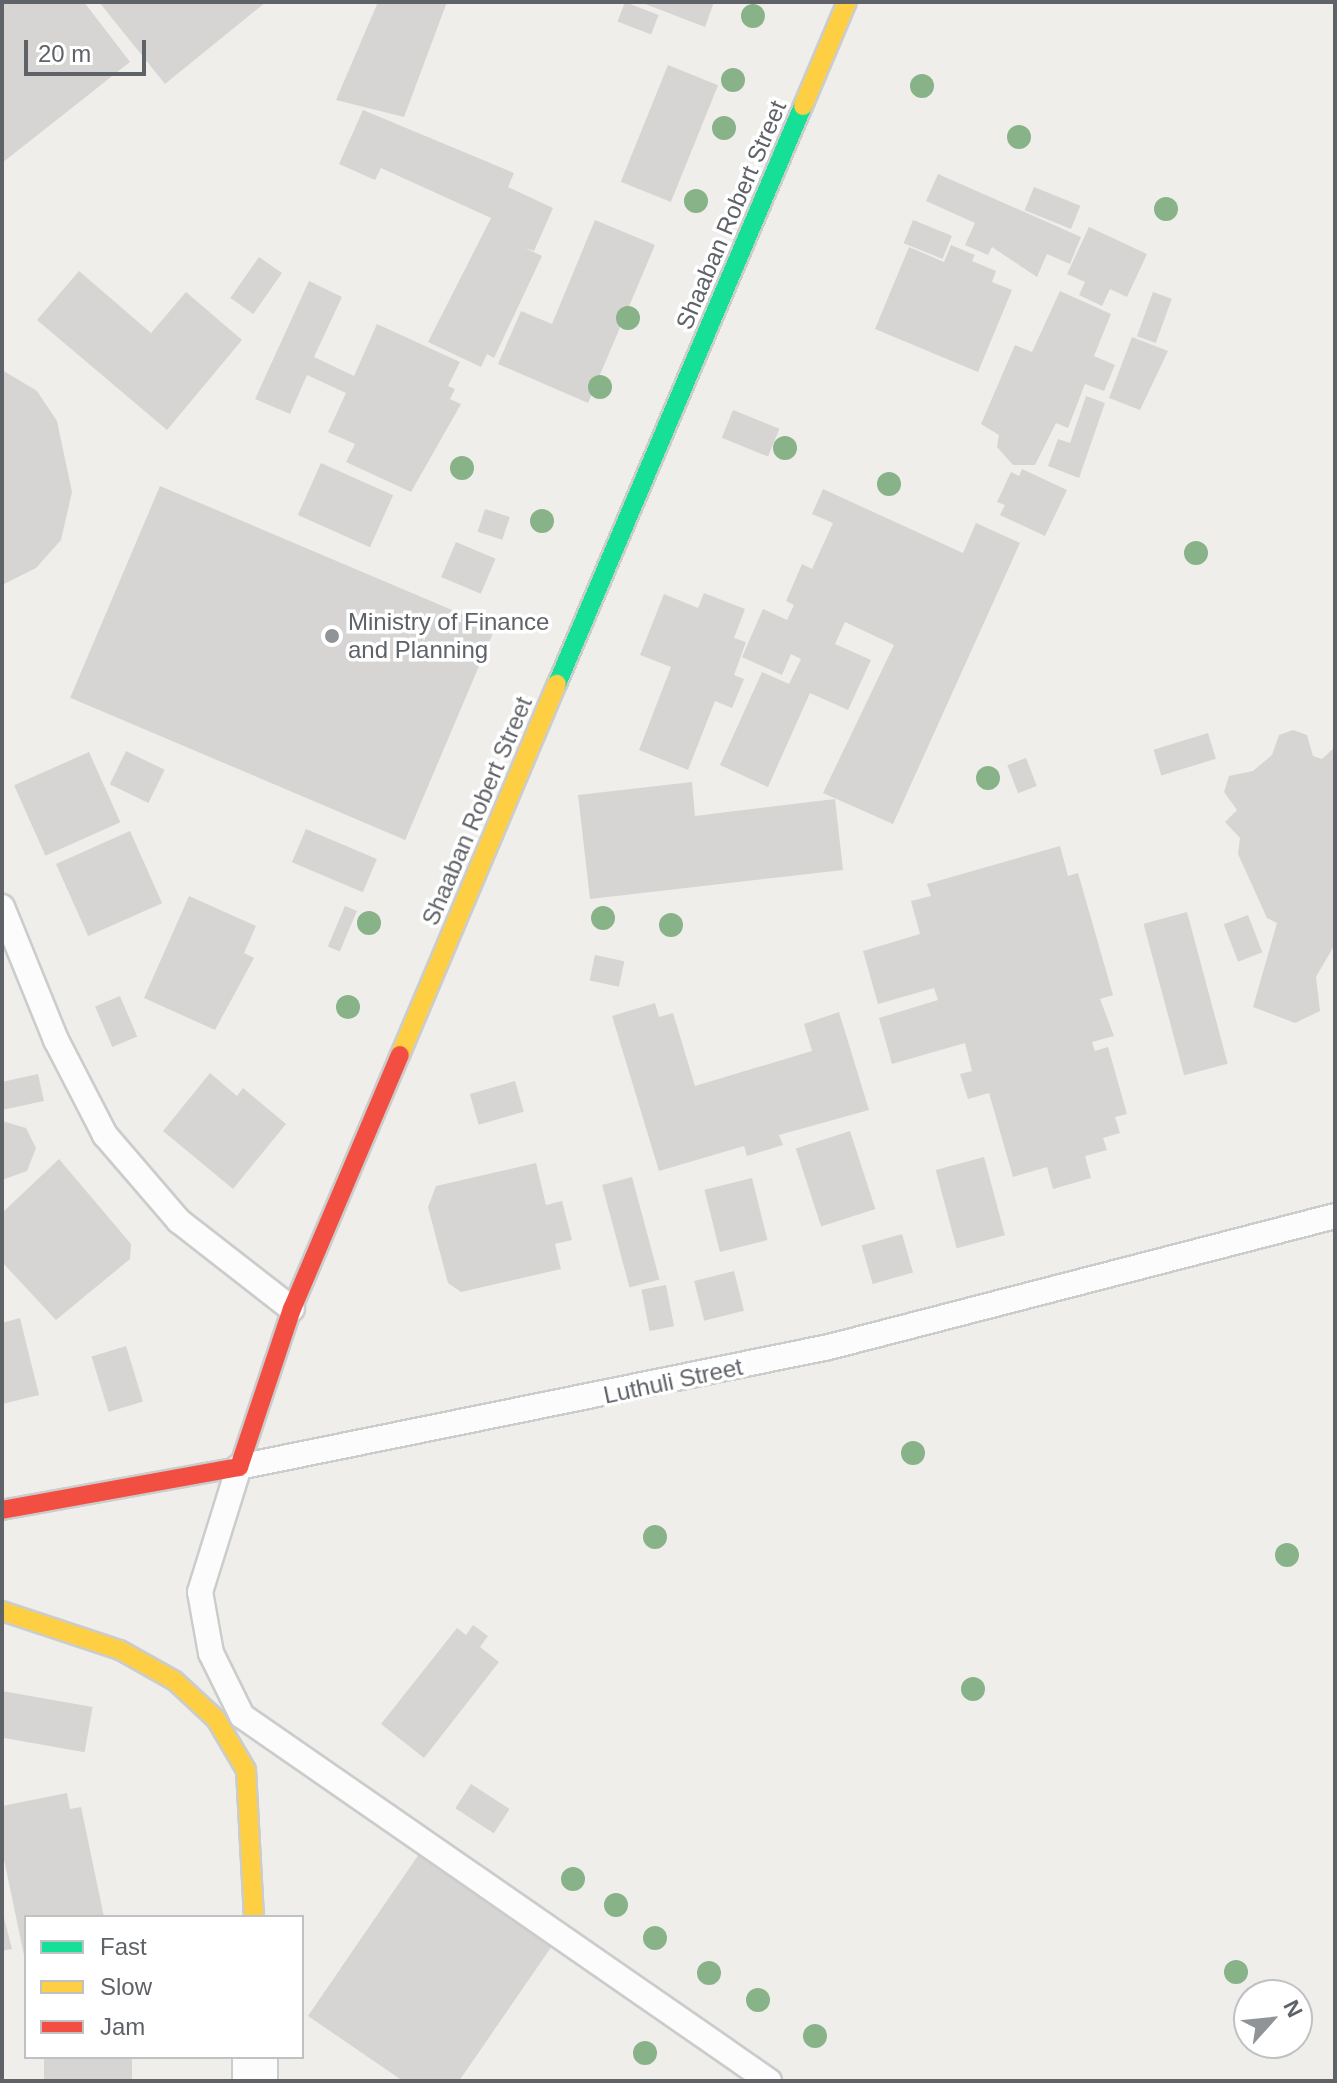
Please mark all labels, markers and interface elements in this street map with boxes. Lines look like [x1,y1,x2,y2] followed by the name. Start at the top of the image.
[28,24,150,74] scale bar
[38,40,91,67] text: 20 m
[670,96,792,334] street label: Shaaban Robert Street
[348,608,549,664] place label: Ministry of Finance and Planning
[323,627,341,645] marker: Ministry of Finance and Planning
[416,692,538,930] street label: Shaaban Robert Street
[601,1352,745,1410] street label: Luthuli Street
[24,1915,304,2059] legend
[100,1933,147,1960] text: Fast
[100,1973,152,2000] text: Slow
[1233,1979,1313,2059] north arrow
[1278,1996,1308,2022] text: N
[100,2013,145,2040] text: Jam

